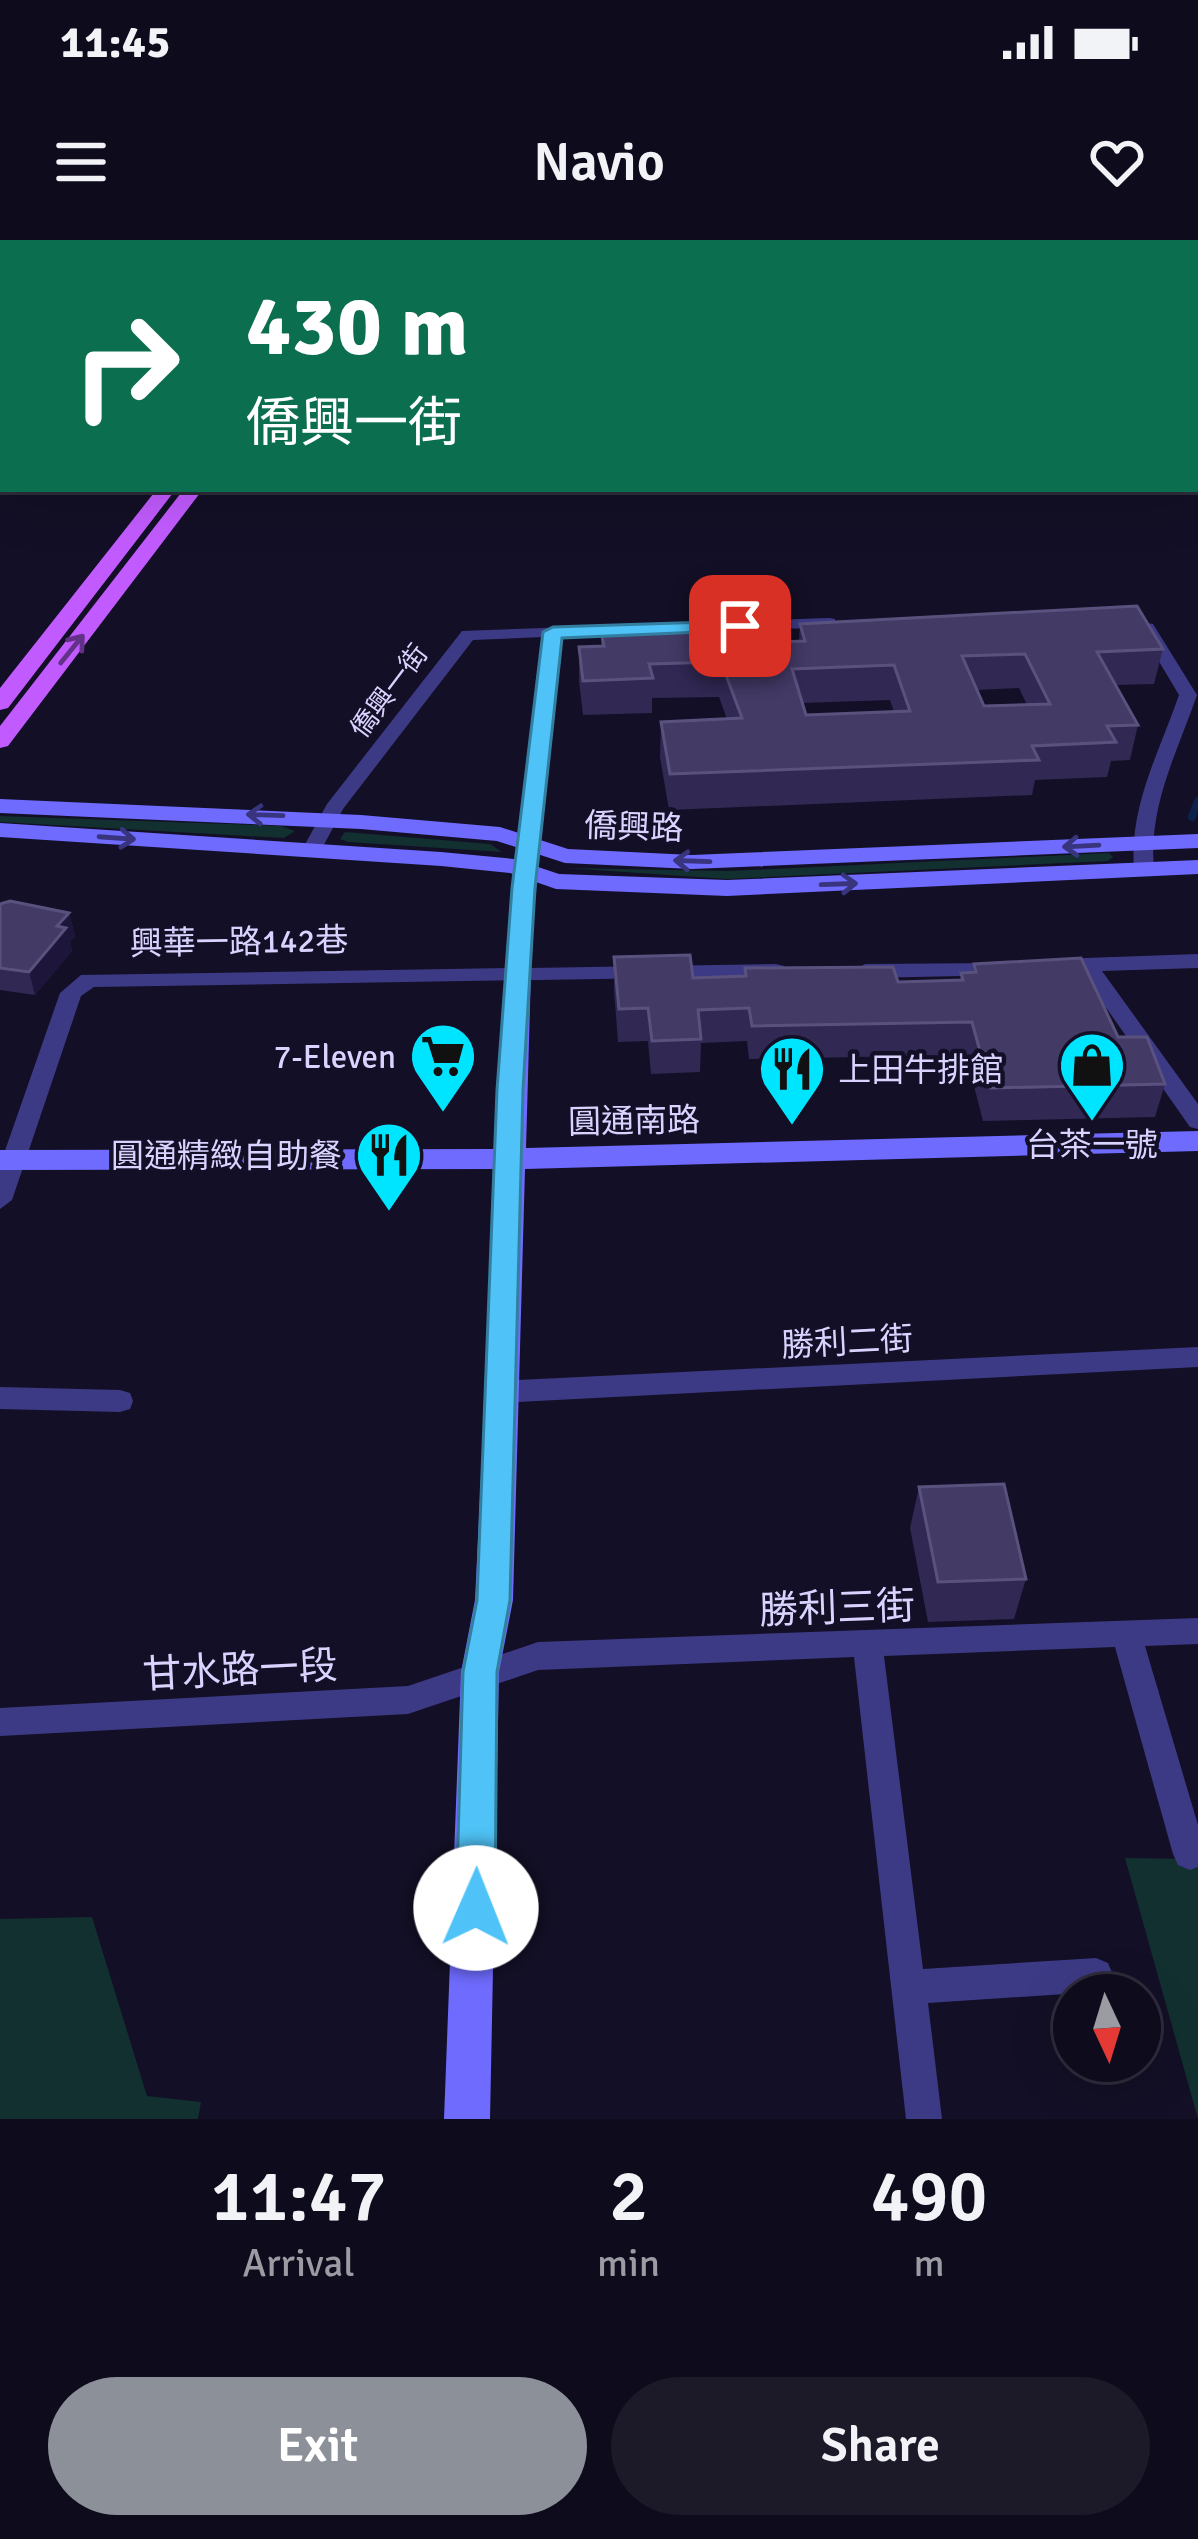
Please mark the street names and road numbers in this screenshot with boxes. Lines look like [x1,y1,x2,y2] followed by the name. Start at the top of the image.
[344,638,435,744] street label: 僑興一街
[584,805,684,850] street label: 僑興路
[129,920,349,965] street label: 興華一路142巷
[568,1100,700,1143] street label: 圓通南路
[780,1319,914,1366] street label: 勝利二街
[758,1581,916,1635] street label: 勝利三街
[141,1641,339,1699] street label: 甘水路一段

